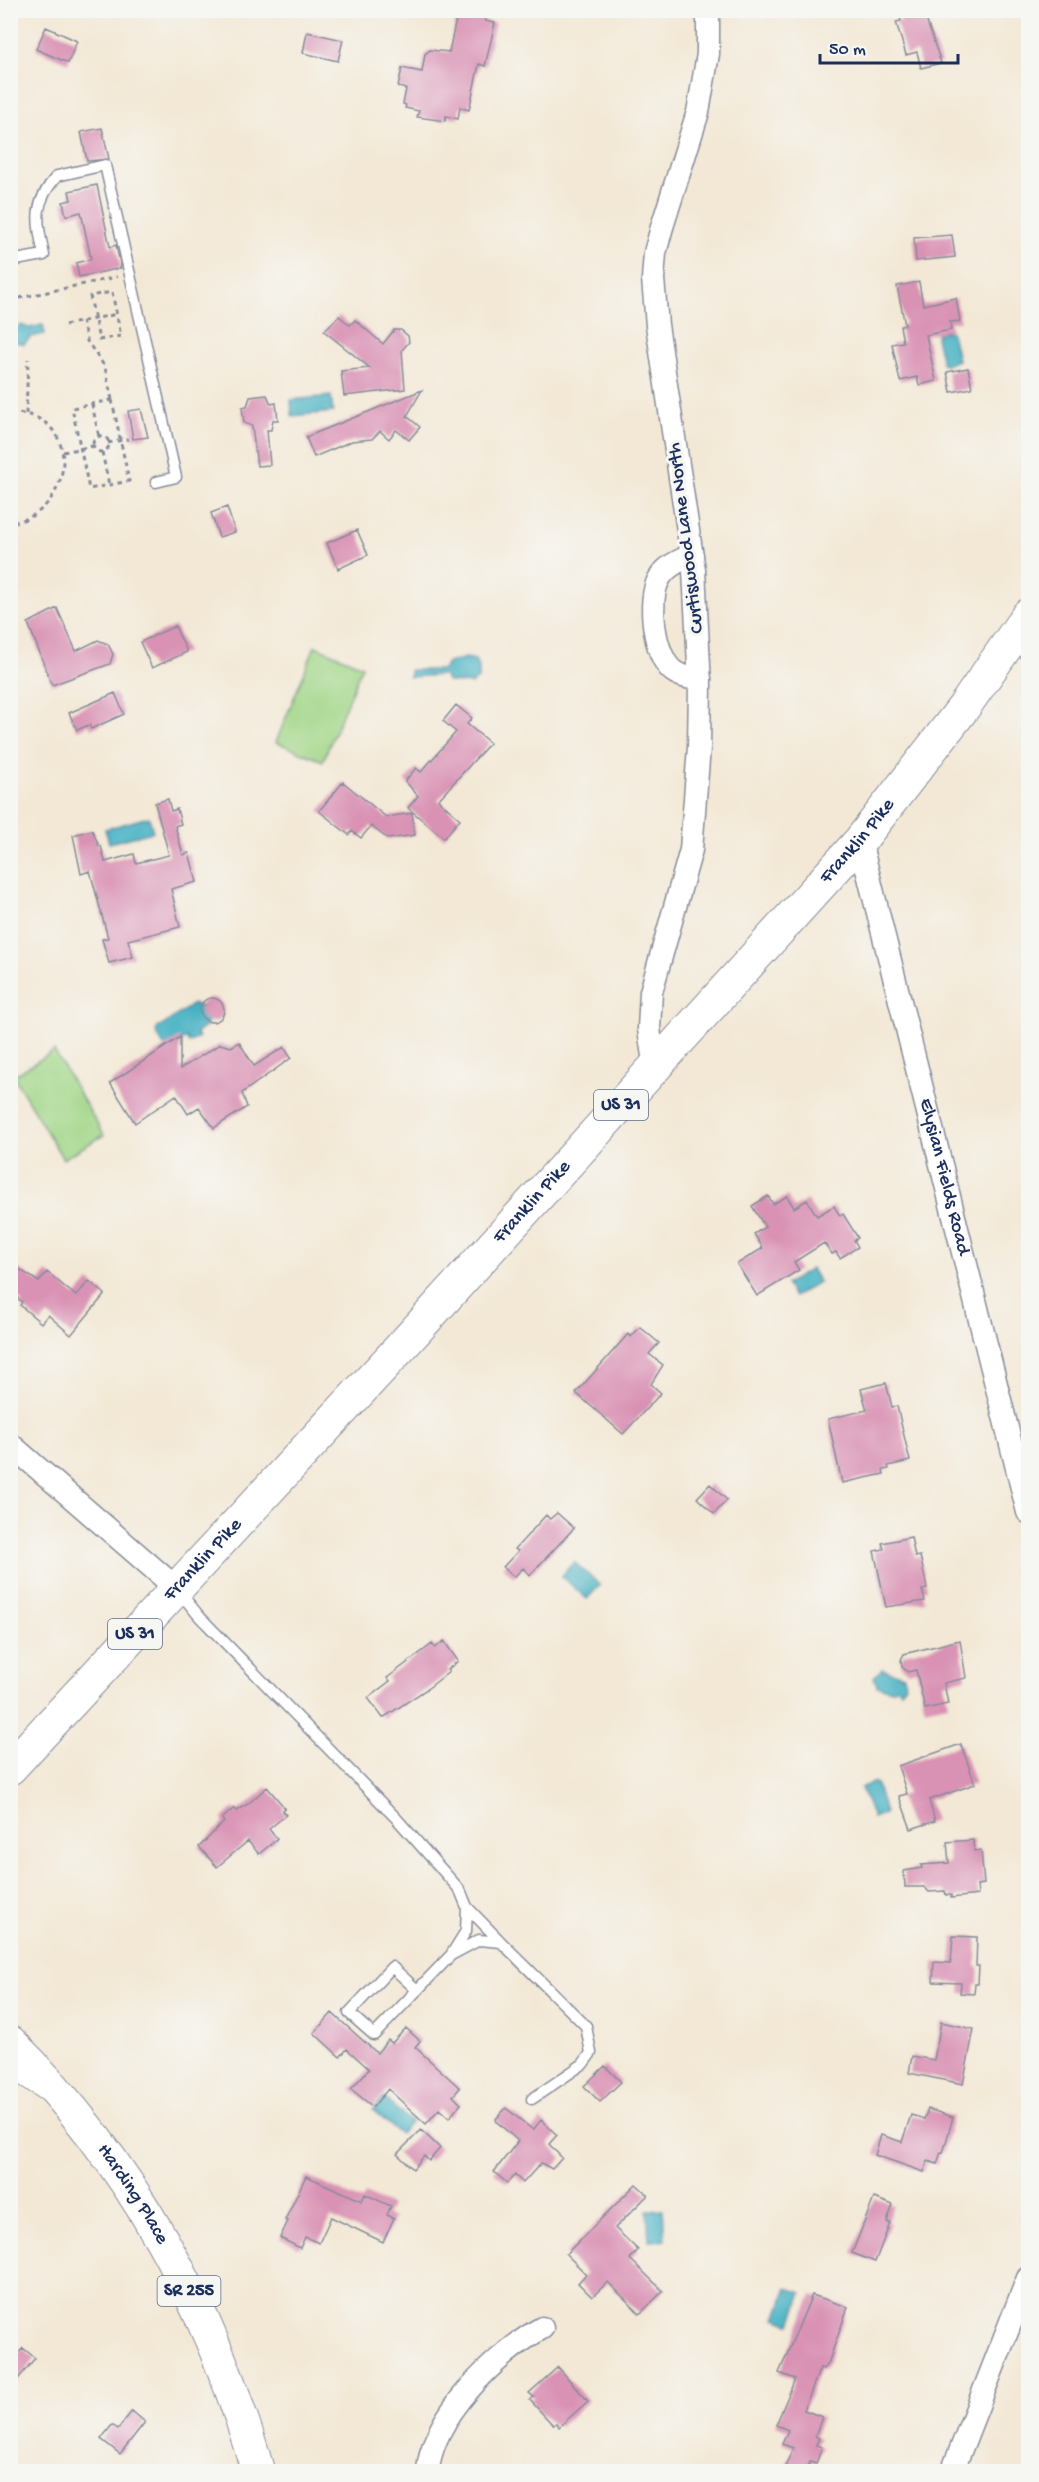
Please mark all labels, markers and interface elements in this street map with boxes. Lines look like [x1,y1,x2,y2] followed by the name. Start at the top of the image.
[820,27,958,65] scale bar
[829,40,866,61] text: 50 m
[664,441,710,635] street label: Curtiswood Lane North
[815,793,900,889] street label: Franklin Pike
[594,1090,648,1120] road number: US 31
[913,1096,975,1260] street label: Elysian Fields Road
[488,1155,576,1249] street label: Franklin Pike
[159,1513,248,1607] street label: Franklin Pike
[108,1619,162,1649] road number: US 31
[92,2140,174,2249] street label: Harding Place
[158,2276,220,2306] road number: SR 255

